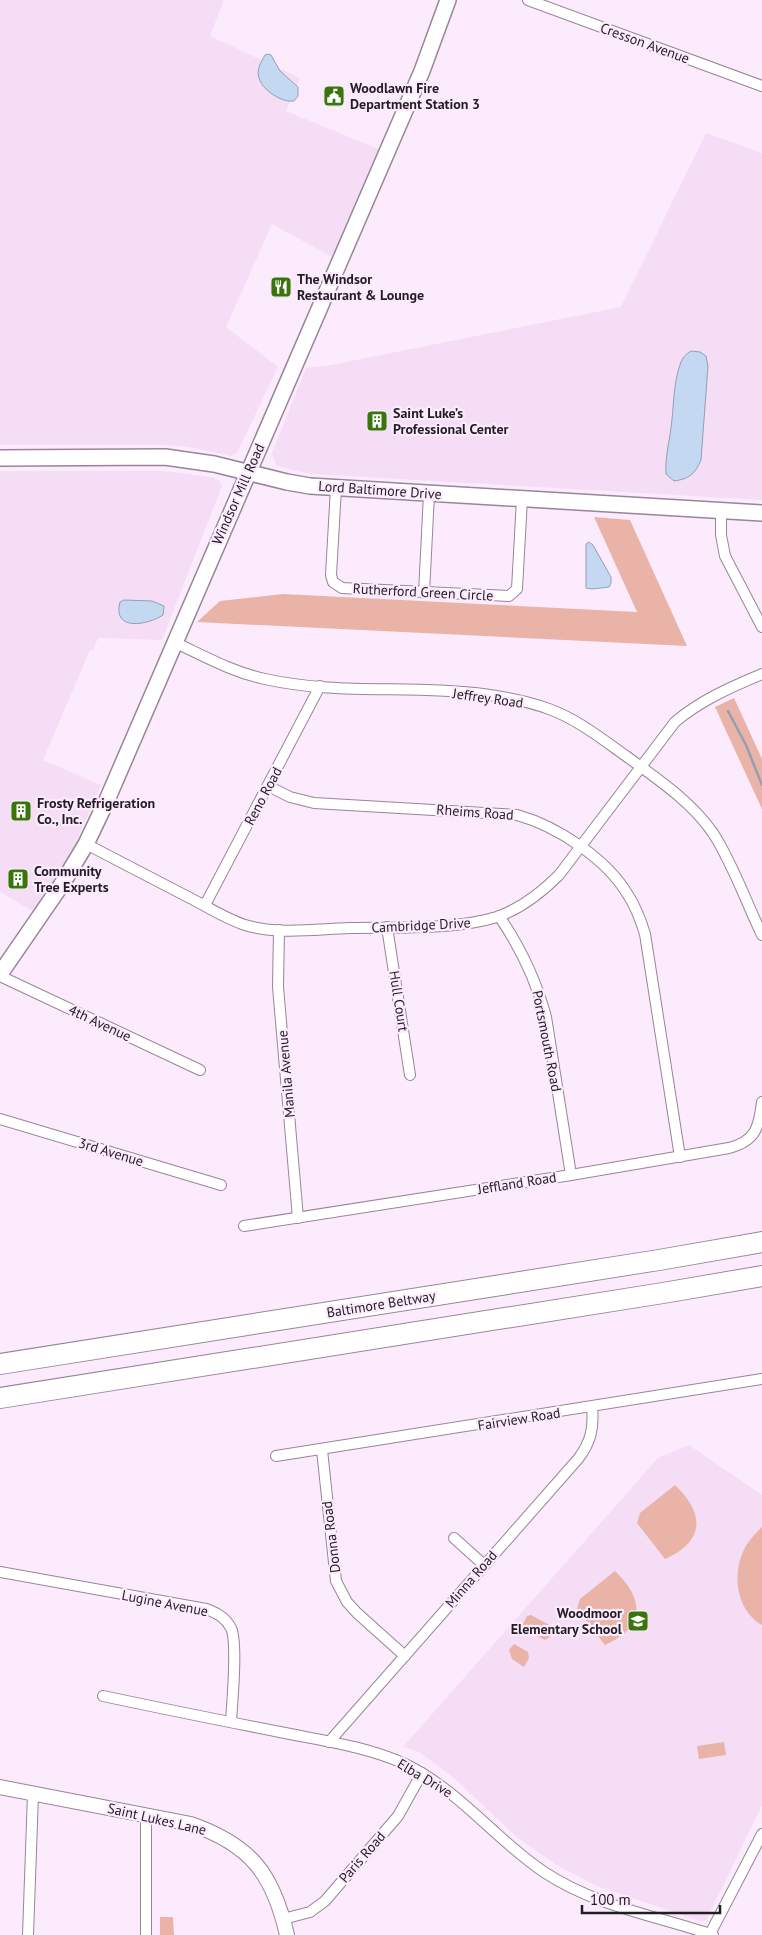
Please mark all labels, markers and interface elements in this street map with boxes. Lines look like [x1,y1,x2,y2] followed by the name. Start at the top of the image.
[598,19,692,67] street label: Cresson Avenue
[350,79,480,113] place label: Woodlawn Fire Department Station 3
[322,84,346,108] public building icon: Woodlawn Fire Department Station 3
[297,270,424,304] place label: The Windsor Restaurant & Lounge
[269,275,293,299] restaurant icon: The Windsor Restaurant & Lounge
[393,404,509,438] place label: Saint Luke’s Professional Center
[365,409,389,433] building icon: Saint Luke’s Professional Center
[208,441,268,547] street label: Windsor Mill Road
[318,477,442,503] street label: Lord Baltimore Drive
[352,579,494,605] street label: Rutherford Green Circle
[451,684,524,712] street label: Jeffrey Road
[240,764,286,828] street label: Reno Road
[37,794,155,828] place label: Frosty Refrigeration Co., Inc.
[9,799,33,823] building icon: Frosty Refrigeration Co., Inc.
[436,800,514,824] street label: Rheims Road
[34,862,109,896] place label: Community Tree Experts
[6,867,30,891] building icon: Community Tree Experts
[371,913,471,937] street label: Cambridge Drive
[385,969,413,1033] street label: Hull Court
[528,989,566,1093] street label: Portsmouth Road
[66,1001,134,1045] street label: 4th Avenue
[273,1030,299,1118] street label: Manila Avenue
[76,1134,146,1170] street label: 3rd Avenue
[475,1168,558,1198] street label: Jeffland Road
[325,1286,437,1321] street label: Baltimore Beltway
[476,1404,562,1434] street label: Fairview Road
[318,1500,344,1574] street label: Donna Road
[441,1547,501,1611] street label: Minna Road
[120,1586,210,1620] street label: Lugine Avenue
[511,1604,623,1638] place label: Woodmoor Elementary School
[626,1609,650,1633] school or university icon: Woodmoor Elementary School
[394,1755,456,1801] street label: Elba Drive
[106,1799,208,1839] street label: Saint Lukes Lane
[335,1828,389,1886] street label: Paris Road
[582,1882,720,1914] scale bar
[590,1890,631,1909] text: 100 m

